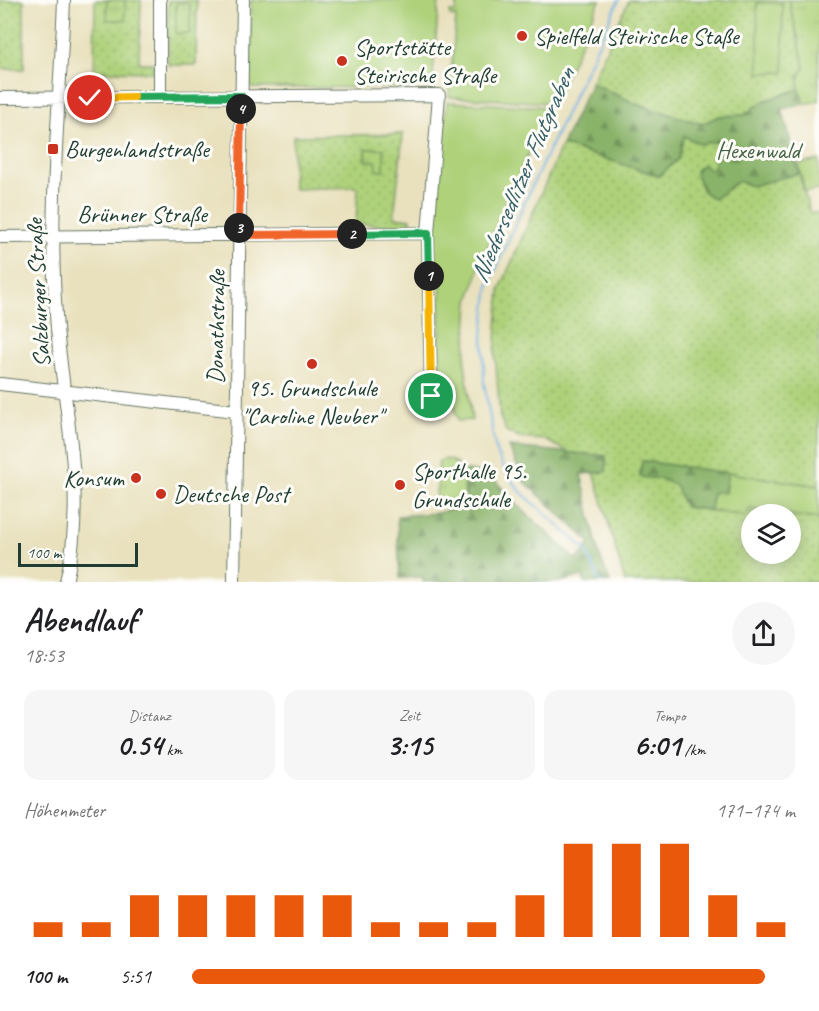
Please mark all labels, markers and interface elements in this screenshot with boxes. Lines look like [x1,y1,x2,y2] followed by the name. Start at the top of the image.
[534,21,741,51] place label: Spielfeld Steirische Staße
[515,29,529,43] marker: Spielfeld Steirische Staße
[354,32,498,90] place label: Sportstätte Steirische Straße
[335,54,349,68] marker: Sportstätte Steirische Straße
[462,61,583,287] water label: Niedersedlitzer Flutgraben
[64,72,115,123] pin
[73,81,106,114] icon: check
[226,94,256,124] pin: 4
[237,99,245,119] text: 4
[65,134,211,164] place label: Burgenlandstraße
[716,135,804,165] park label: Hexenwald
[46,142,60,156] marker: Burgenlandstraße
[77,199,209,229] street label: Brünner Straße
[224,213,254,243] pin: 3
[19,216,57,368] street label: Salzburger Straße
[235,218,243,238] text: 3
[337,219,367,249] pin: 2
[348,224,356,244] text: 2
[414,261,444,291] pin: 1
[425,266,433,286] text: 1
[200,268,232,384] street label: Donathstraße
[305,357,319,371] marker: 95. Grundschule "Caroline Neuber"
[405,370,456,421] pin
[241,373,388,431] place label: 95. Grundschule "Caroline Neuber"
[414,379,447,412] icon: arrive
[412,456,527,514] place label: Sporthalle 95. Grundschule
[63,463,125,493] place label: Konsum
[129,471,143,485] marker: Konsum
[393,478,407,492] marker: Sporthalle 95. Grundschule
[173,479,292,509] place label: Deutsche Post
[154,487,168,501] marker: Deutsche Post
[741,504,801,564] map controls
[741,504,801,564] button: layers
[18,540,138,568] scale bar
[27,543,61,563] text: 100 m
[24,599,136,641] text: Abendlauf
[732,602,795,665] button: share
[24,643,64,668] text: 18:53
[129,706,170,726] text: Distanz
[399,706,420,726] text: Zeit
[654,706,685,726] text: Tempo
[117,726,163,764] text: 0.54
[387,726,432,764] text: 3:15
[634,726,681,764] text: 6:01
[163,740,182,760] text: km
[681,740,705,760] text: /km
[24,798,105,823] text: Höhenmeter
[716,798,795,823] text: 171–174 m
[24,964,67,989] text: 100 m
[120,964,151,989] text: 5:51

